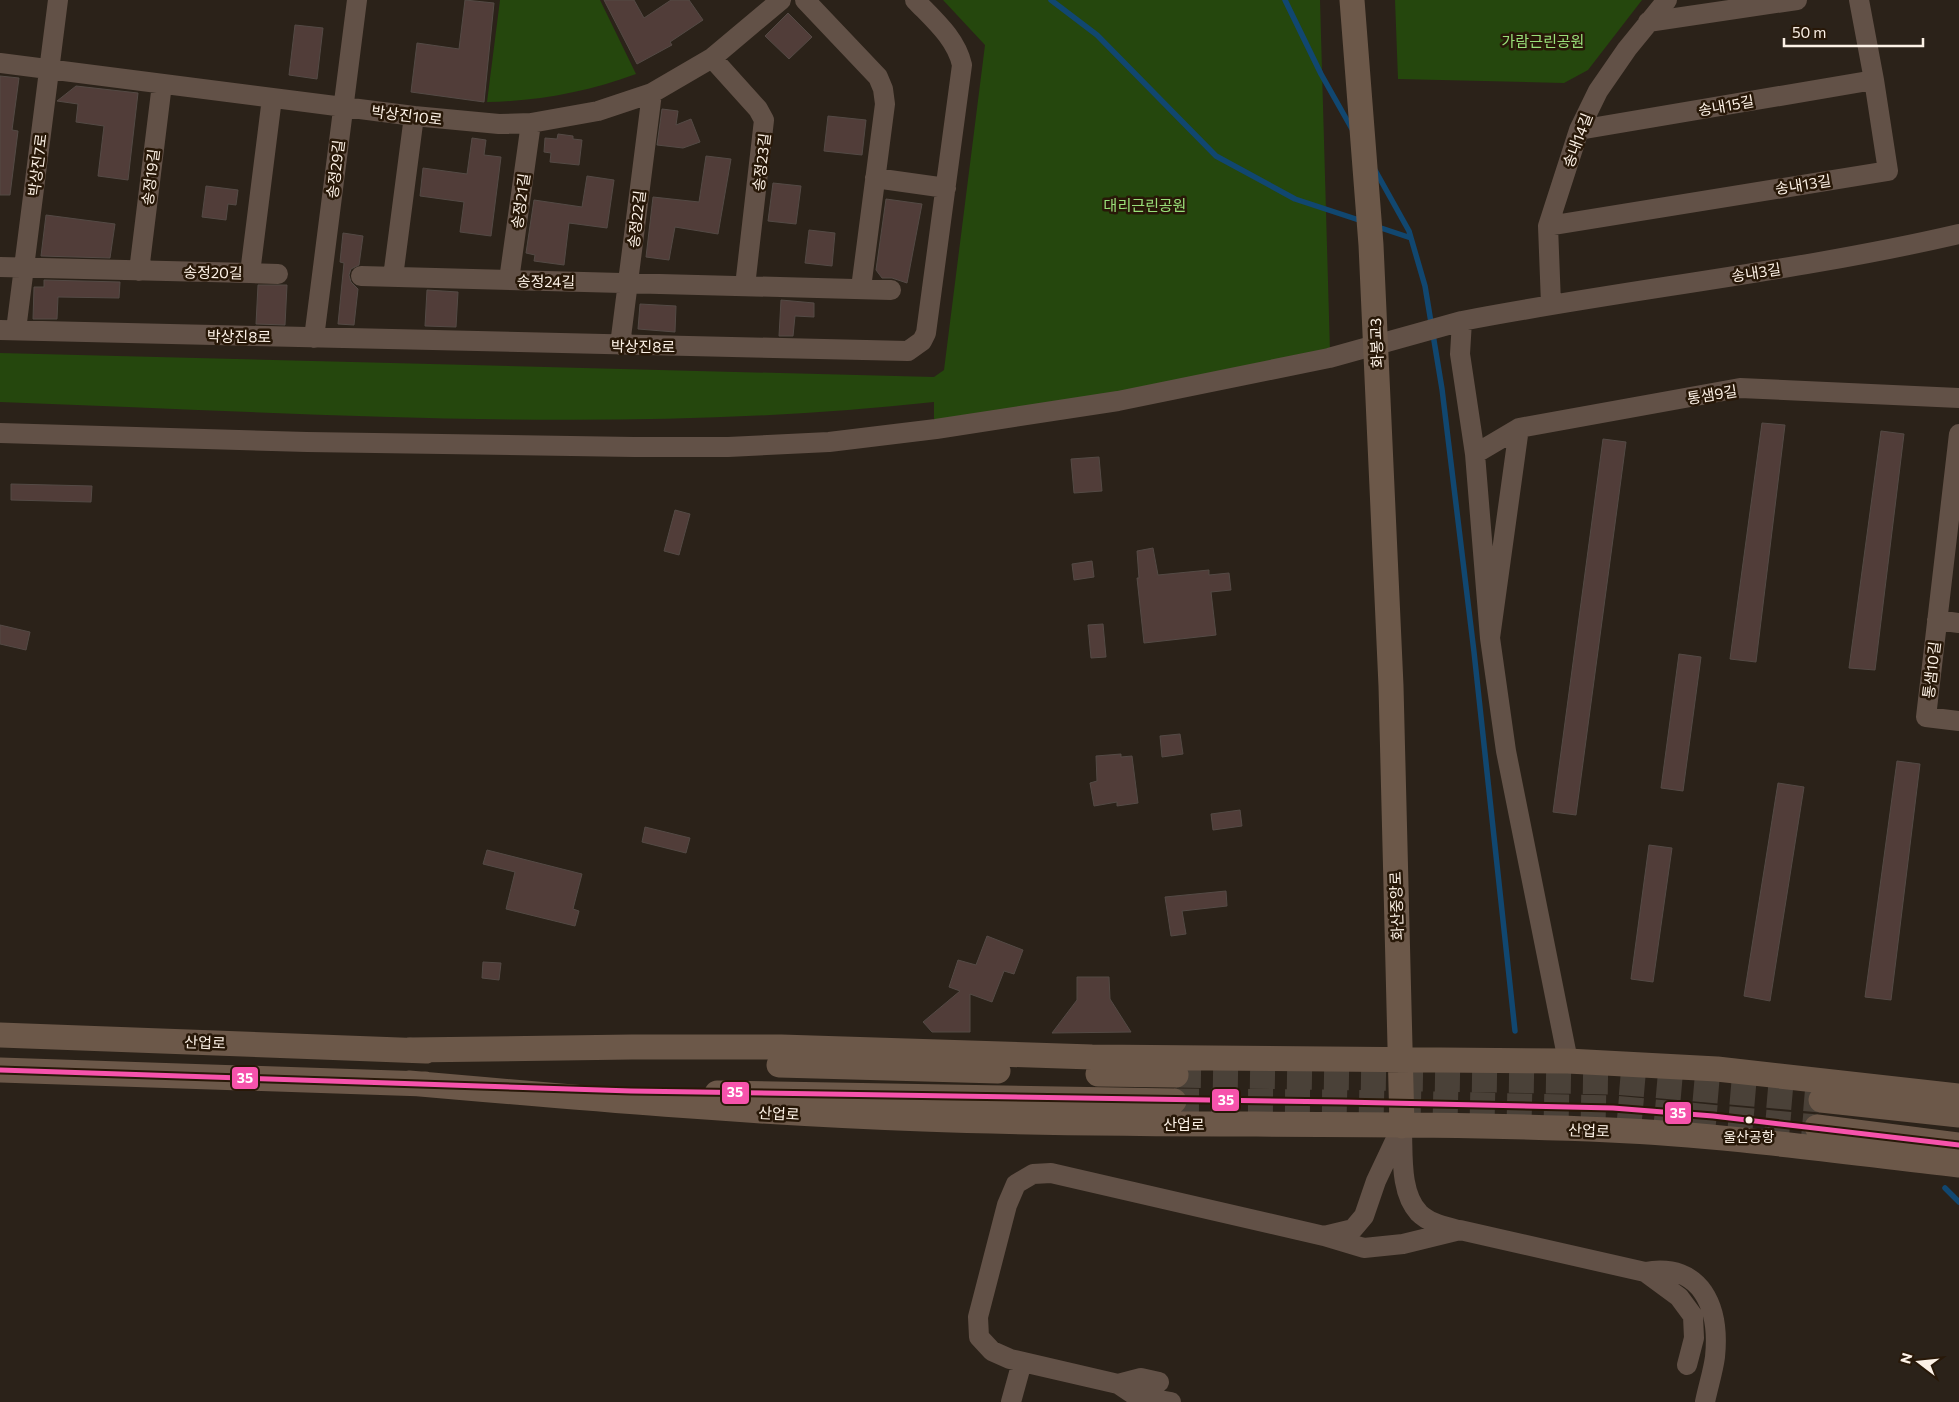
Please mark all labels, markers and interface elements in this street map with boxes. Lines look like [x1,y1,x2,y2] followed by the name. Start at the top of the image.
[1784,15,1923,47] scale bar
[1792,23,1826,41] text: 50 m
[1502,32,1584,50] park label: 가람근린공원
[1697,91,1755,119] street label: 송내15길
[370,102,444,128] street label: 박상진10로
[1558,110,1596,170] street label: 송내14길
[749,132,773,192] street label: 송정23길
[24,133,50,197] street label: 박상진7로
[322,139,348,199] street label: 송정29길
[138,148,162,206] street label: 송정19길
[1774,171,1832,197] street label: 송내13길
[507,172,533,230] street label: 송정21길
[624,189,648,249] street label: 송정22길
[1104,196,1186,214] park label: 대리근린공원
[1730,259,1782,285] street label: 송내3길
[183,262,243,282] street label: 송정20길
[517,271,575,291] street label: 송정24길
[1366,318,1386,368] street label: 화봉교3
[207,326,271,346] street label: 박상진8로
[611,336,675,356] street label: 박상진8로
[1686,381,1738,407] street label: 통샘9길
[1919,640,1943,700] street label: 통샘10길
[1386,871,1406,941] street label: 화산중앙로
[184,1032,226,1052] street label: 산업로
[231,1066,259,1090] line badge: 35
[237,1069,253,1086] text: 35
[721,1081,750,1105] line badge: 35
[727,1083,743,1100] text: 35
[1211,1088,1240,1112] line badge: 35
[1218,1091,1234,1108] text: 35
[1664,1101,1692,1125] line badge: 35
[758,1103,800,1123] street label: 산업로
[1670,1104,1686,1121] text: 35
[1163,1115,1205,1133] street label: 산업로
[1744,1115,1754,1125] marker: 울산공항
[1568,1120,1610,1140] street label: 산업로
[1723,1128,1775,1145] place label: 울산공항
[1894,1337,1944,1387] north arrow
[1896,1351,1916,1366] text: N

